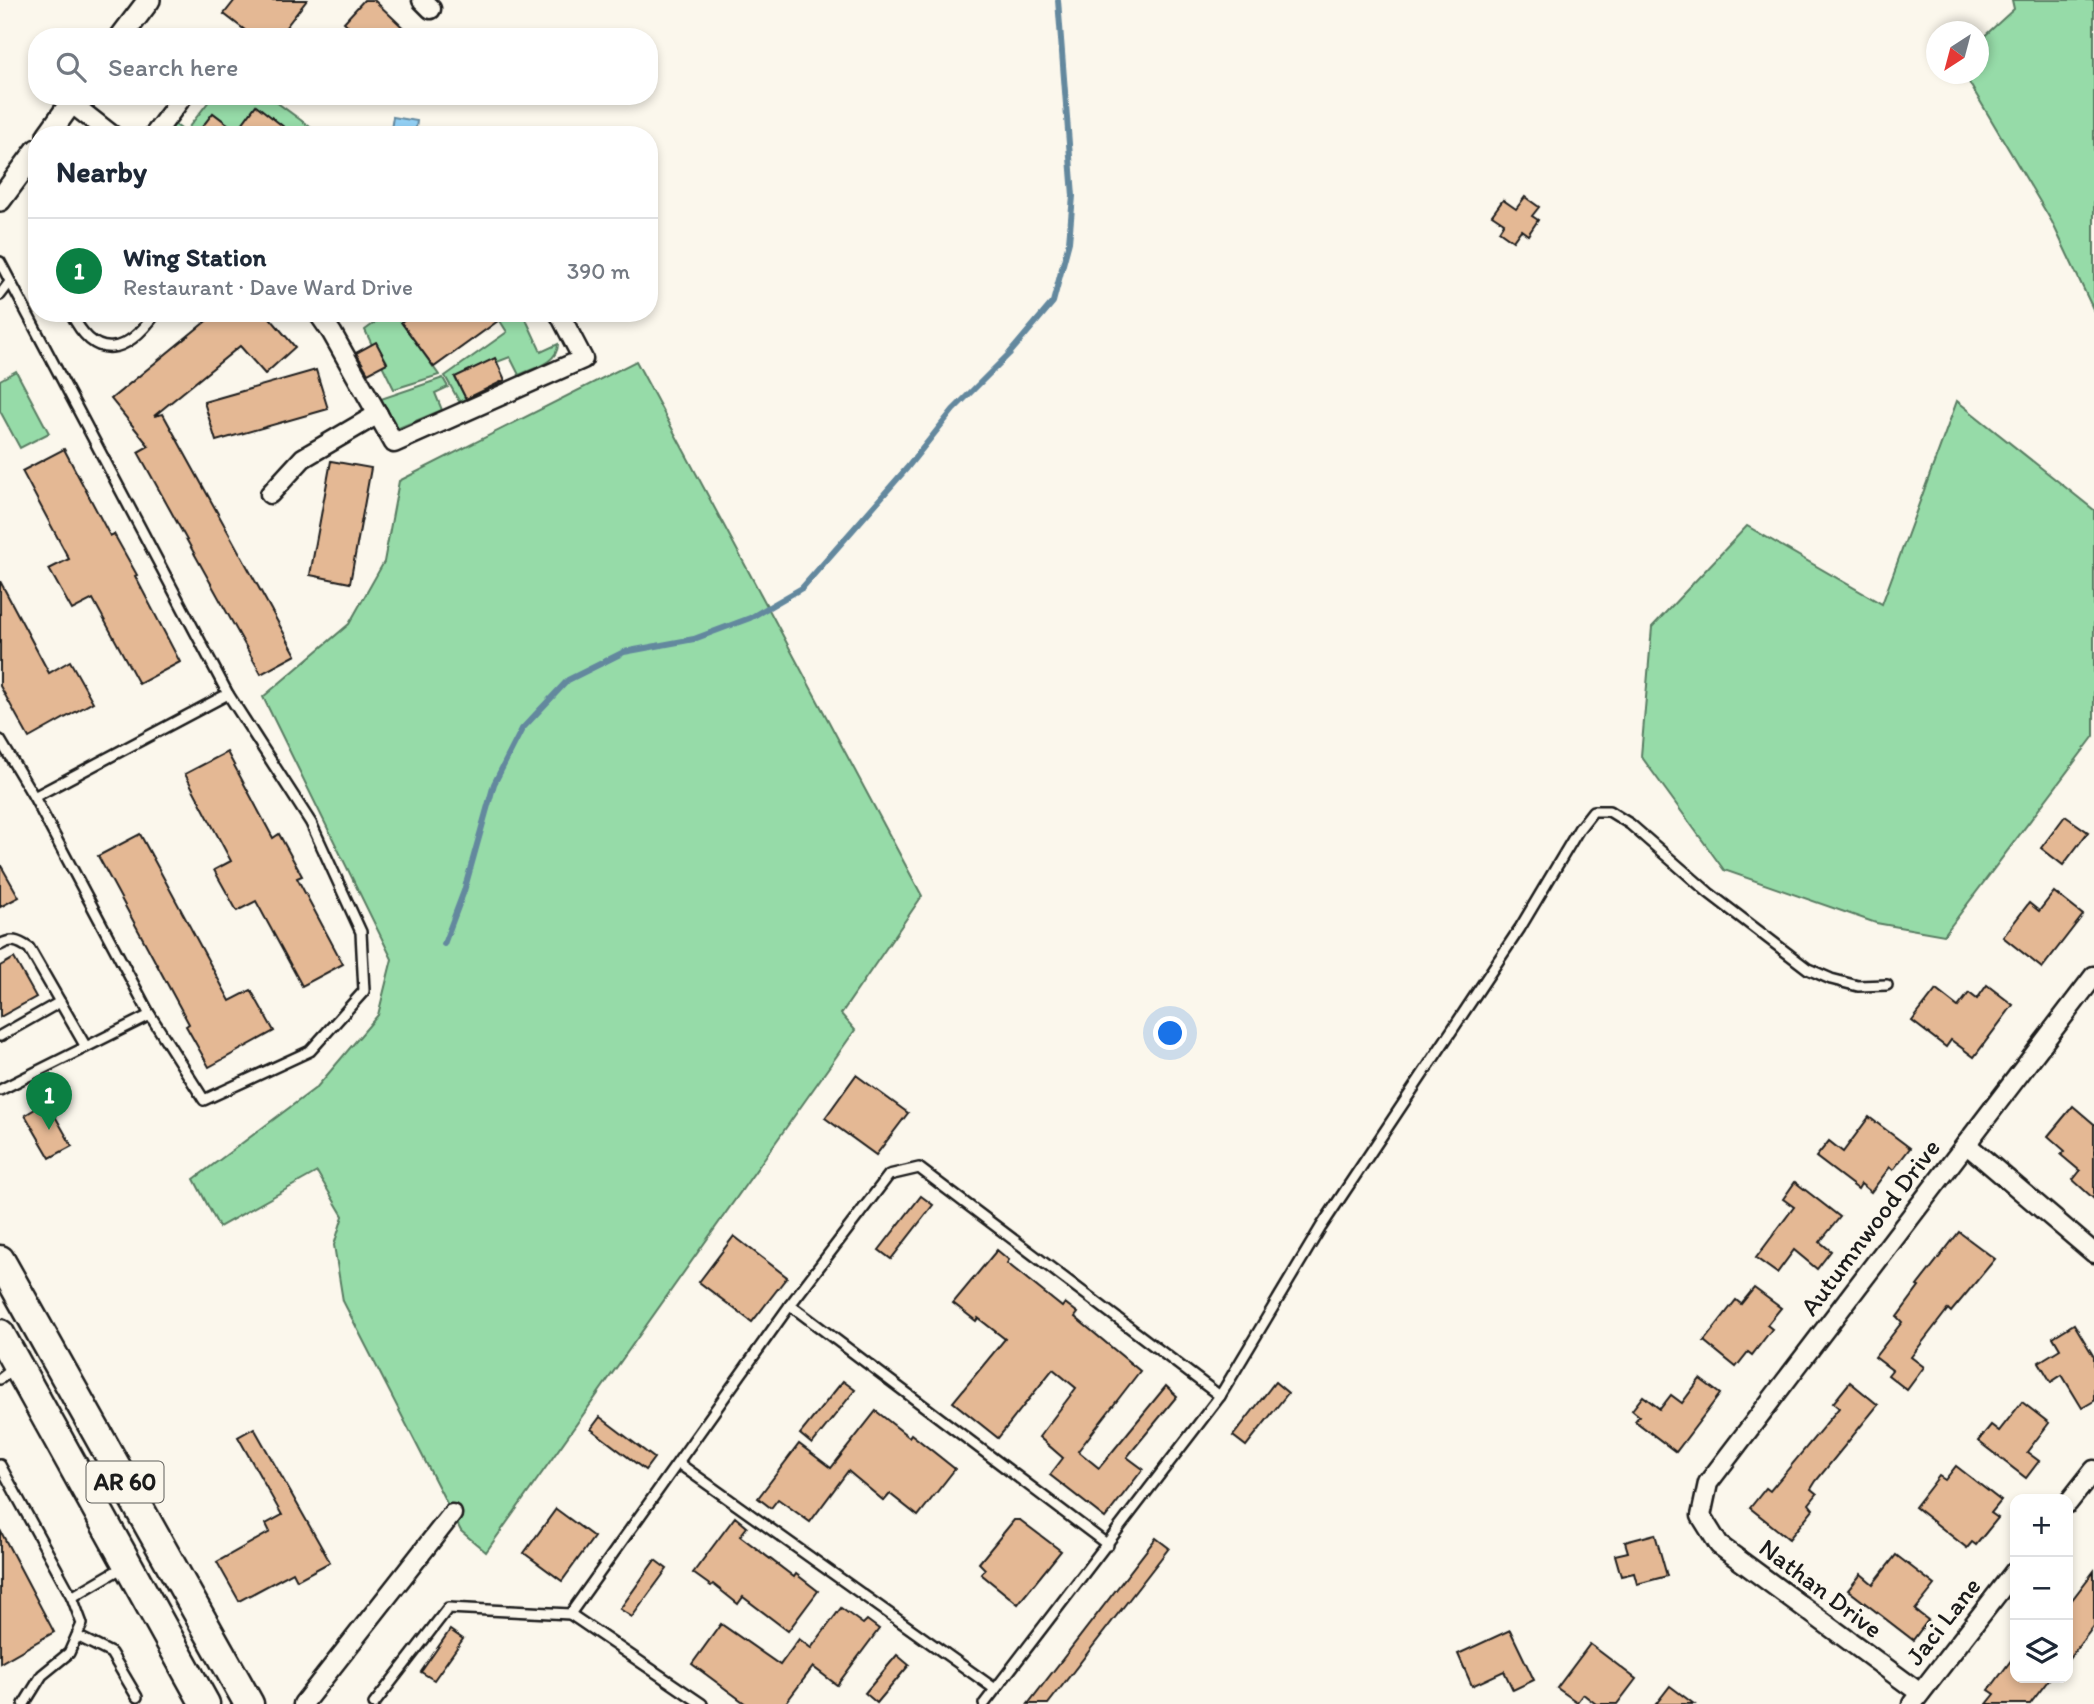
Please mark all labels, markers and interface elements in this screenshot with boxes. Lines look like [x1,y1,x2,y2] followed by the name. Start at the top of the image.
[1926,21,1989,84] north arrow
[28,28,658,105] search box
[52,48,90,86] icon: search
[108,51,238,83] text: Search here
[56,153,147,190] text: Nearby
[123,241,266,273] text: Wing Station
[74,257,84,285] text: 1
[567,257,630,285] text: 390 m
[123,273,413,301] text: Restaurant · Dave Ward Drive
[1153,1016,1187,1050] your location
[26,1072,72,1130] pin: 1
[1793,1132,1947,1322] street label: Autumnwood Drive
[86,1462,164,1502] road number: AR 60
[2010,1494,2073,1683] map controls
[2010,1494,2073,1557] button: +
[1753,1531,1889,1645] street label: Nathan Drive
[2010,1557,2073,1620] button: −
[1899,1570,1987,1672] street label: Jaci Lane
[2010,1620,2073,1683] button: layers

